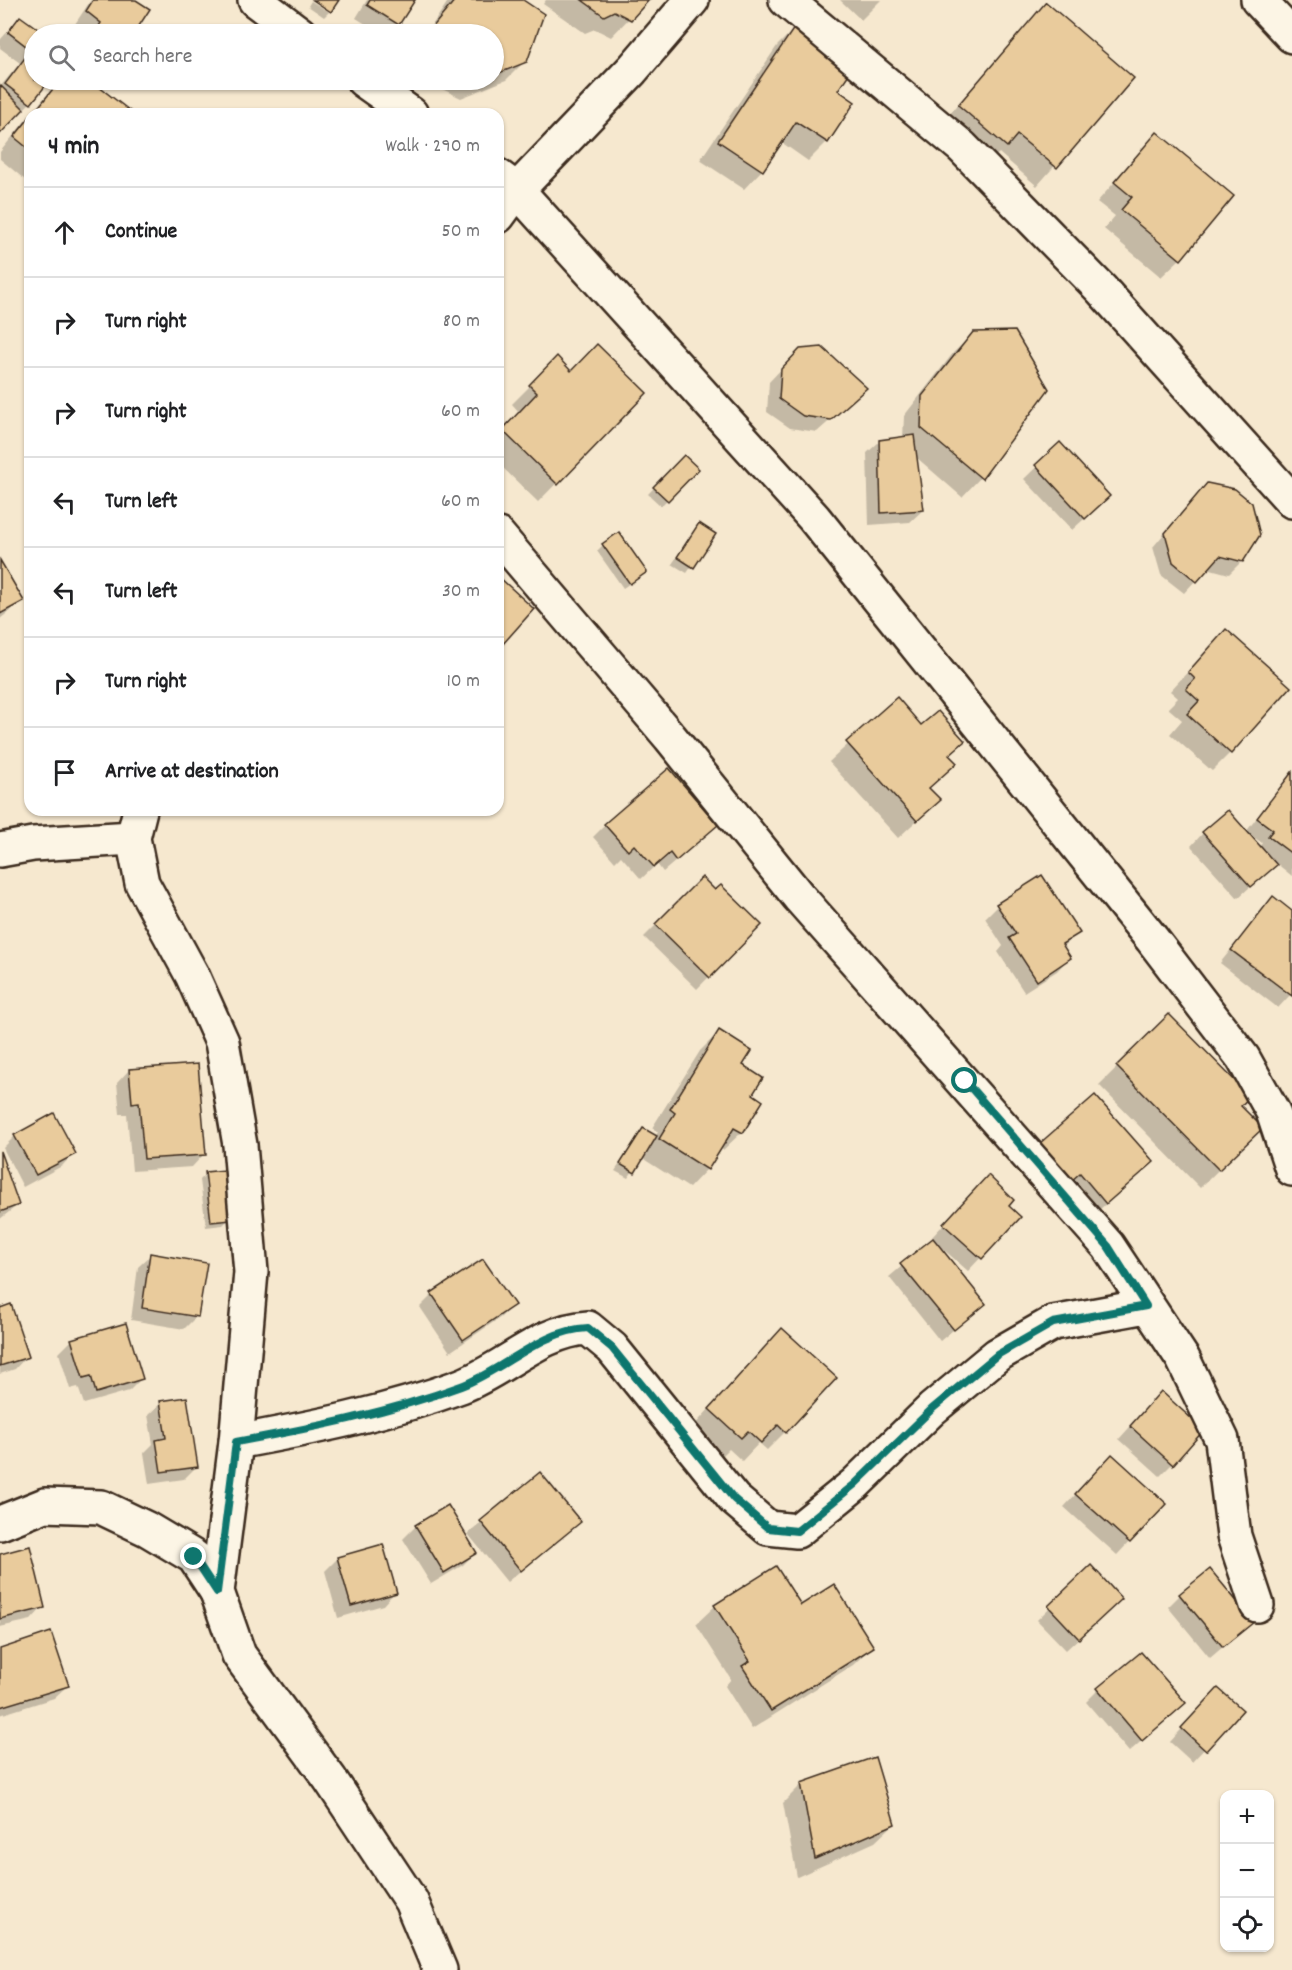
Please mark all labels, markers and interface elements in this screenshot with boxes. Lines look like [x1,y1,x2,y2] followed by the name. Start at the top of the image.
[24,24,504,90] search box
[45,41,78,74] icon: search
[93,42,192,73] text: Search here
[48,129,99,166] text: 4 min
[385,133,480,161] text: Walk · 290 m
[48,216,81,249] icon: ahead
[105,217,177,248] text: Continue
[442,218,480,246] text: 50 m
[48,306,81,339] icon: right
[105,307,187,338] text: Turn right
[443,308,480,336] text: 80 m
[48,396,81,429] icon: right
[105,397,187,428] text: Turn right
[441,398,480,426] text: 60 m
[48,486,81,519] icon: left
[105,487,177,518] text: Turn left
[441,488,480,516] text: 60 m
[48,576,81,609] icon: left
[105,577,177,608] text: Turn left
[442,578,480,606] text: 30 m
[48,666,81,699] icon: right
[105,667,187,698] text: Turn right
[446,668,480,696] text: 10 m
[48,756,81,789] icon: arrive
[105,757,279,788] text: Arrive at destination
[951,1067,977,1093] route start
[180,1543,206,1569] route end
[1220,1790,1274,1952] map controls
[1220,1790,1274,1844] button: +
[1220,1844,1274,1898] button: −
[1220,1898,1274,1952] button: locate

